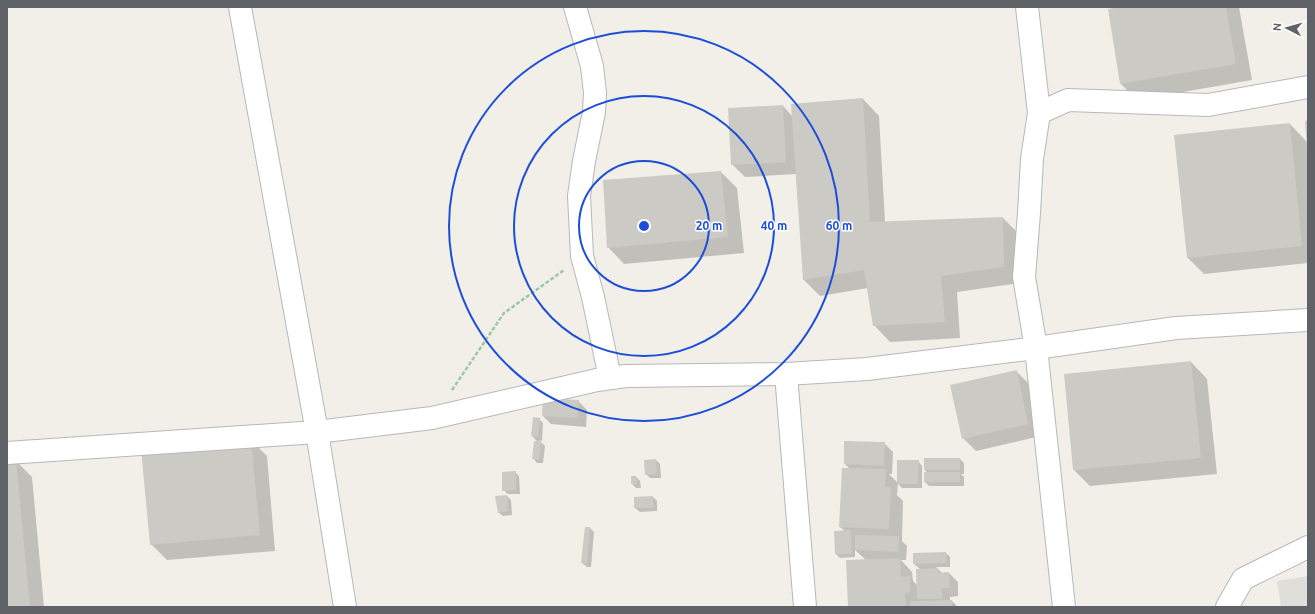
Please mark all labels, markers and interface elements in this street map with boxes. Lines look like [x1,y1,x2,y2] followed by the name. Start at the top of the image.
[1267,8,1307,48] north arrow
[1271,22,1283,32] text: N
[637,219,651,233] centre of rings
[696,219,722,232] text: 20 m
[761,219,787,232] text: 40 m
[826,219,852,232] text: 60 m

